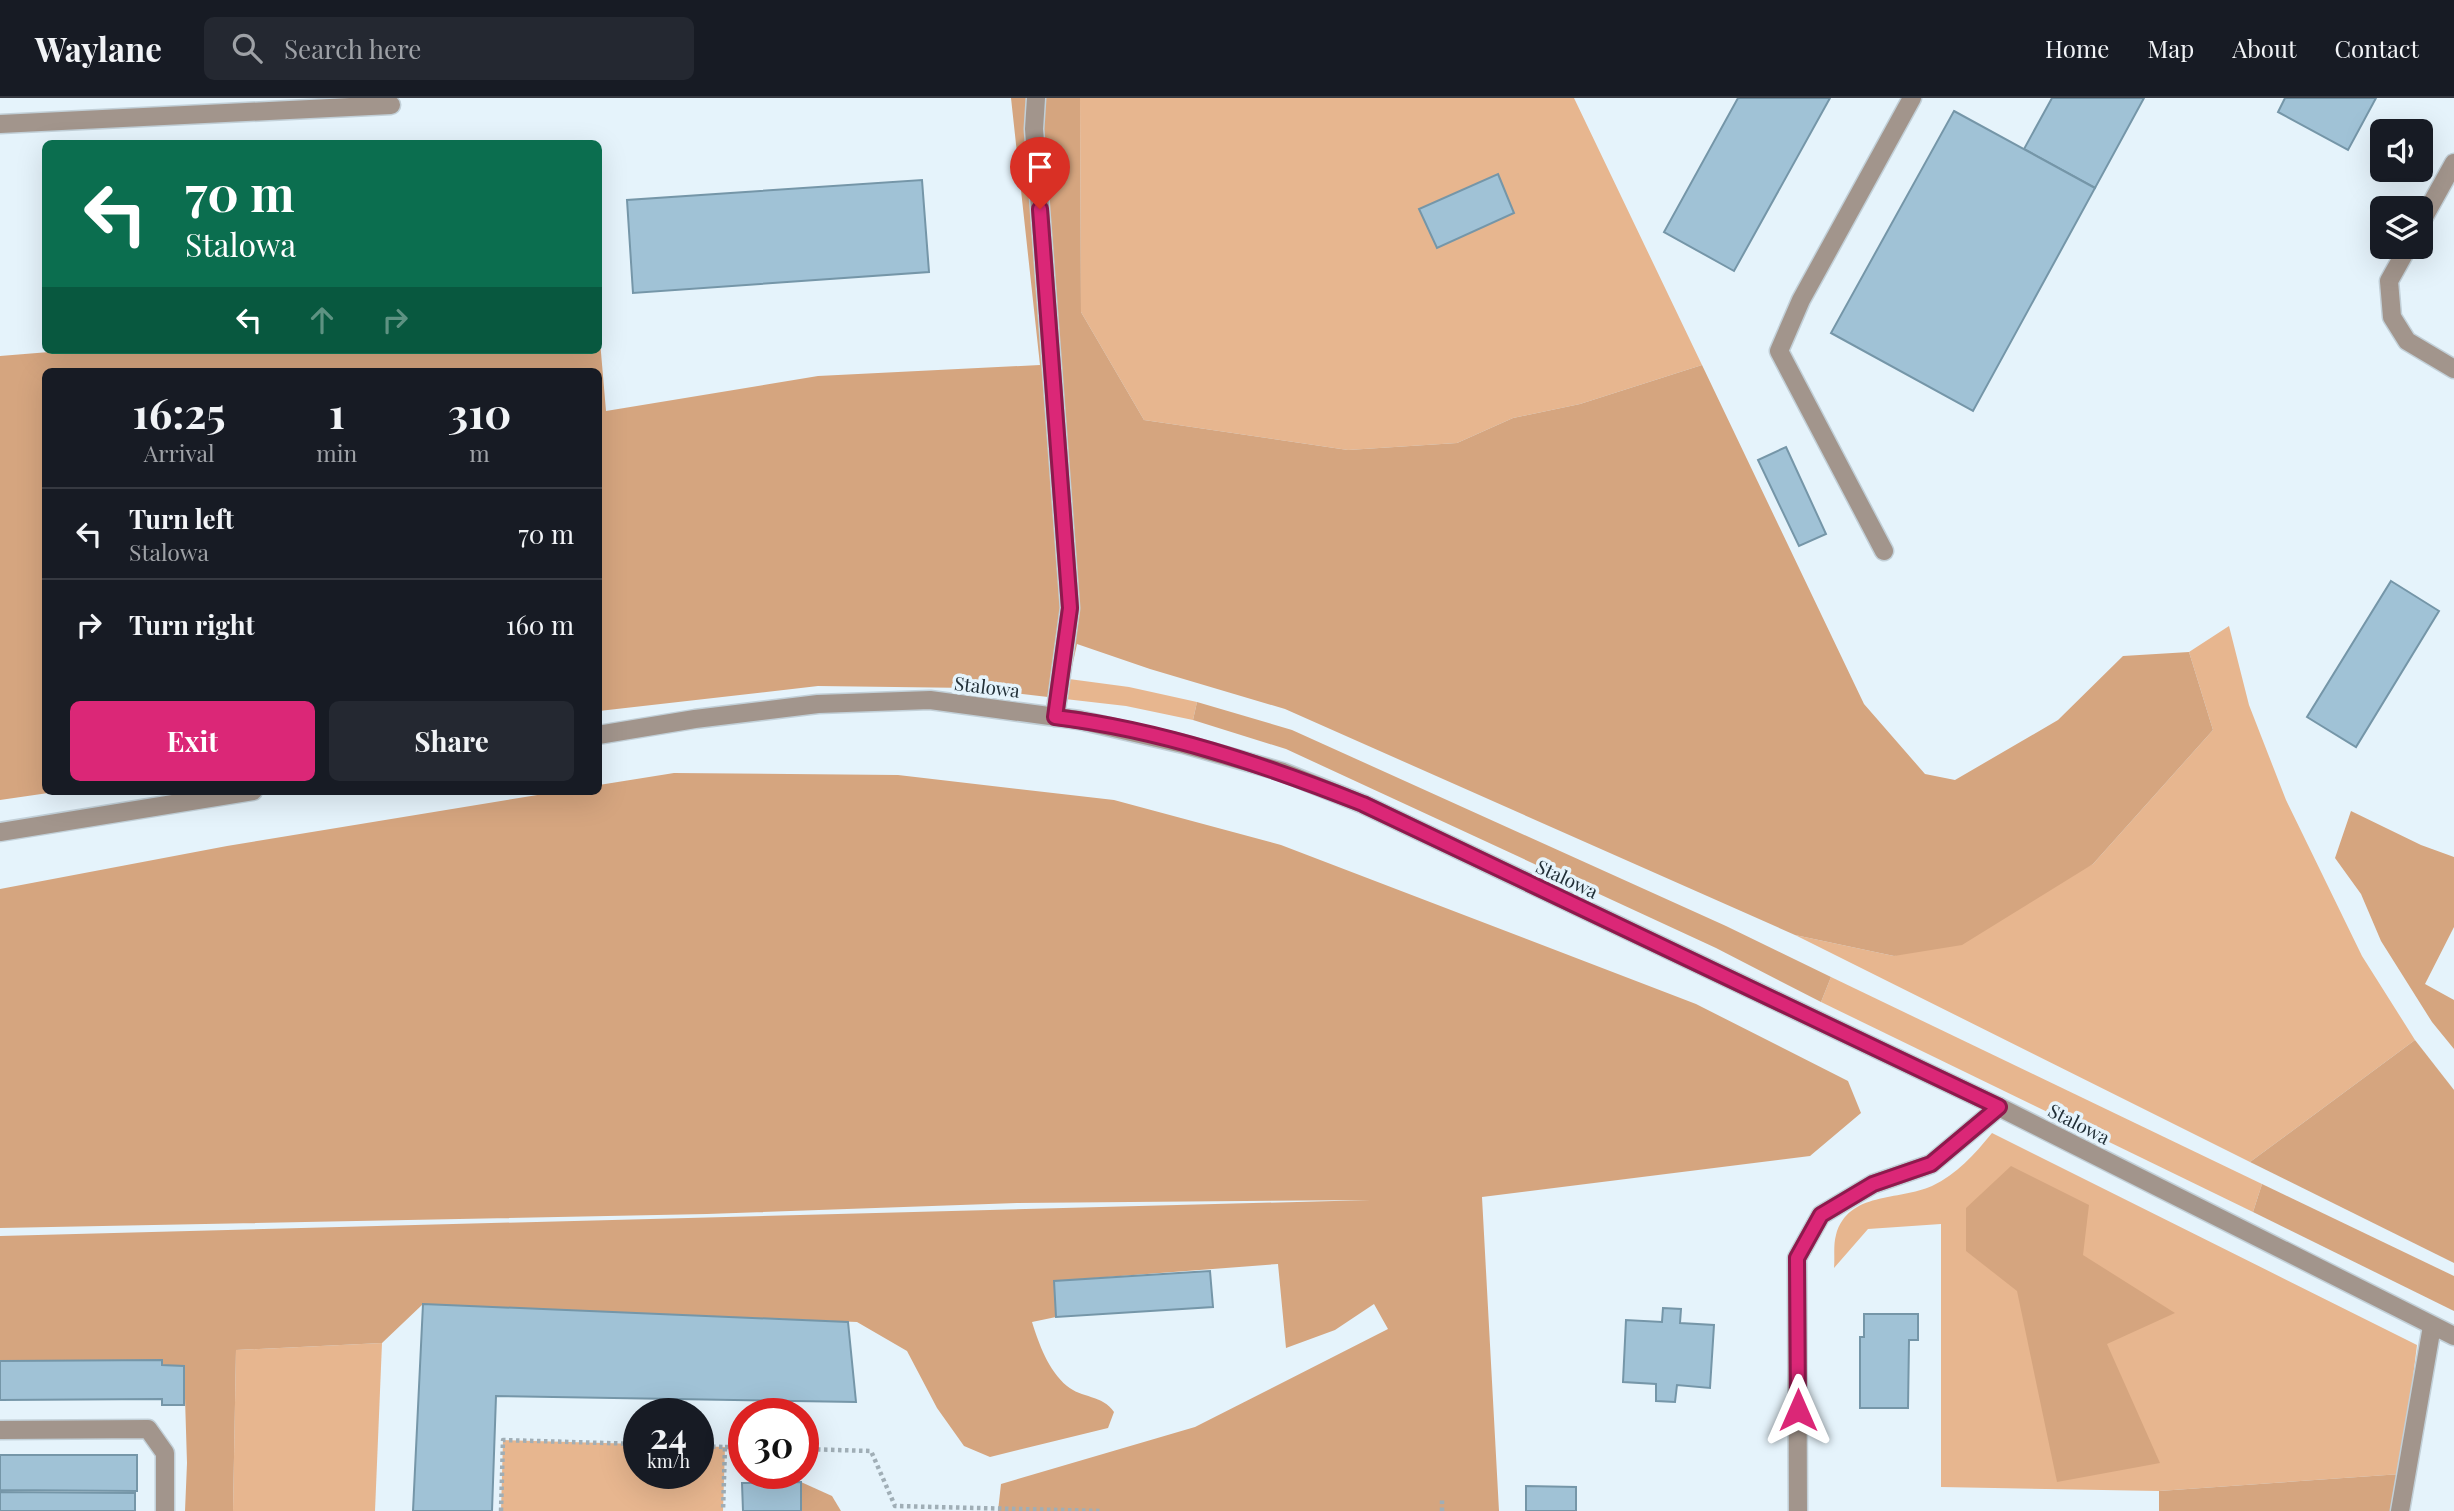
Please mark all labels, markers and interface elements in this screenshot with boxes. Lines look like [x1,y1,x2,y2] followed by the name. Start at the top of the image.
[204,17,694,80] search box
[35,26,162,70] text: Waylane
[228,29,266,67] icon: search
[284,31,421,66] text: Search here
[2045,32,2109,64] text: Home
[2147,32,2194,64] text: Map
[2232,32,2296,64] text: About
[2334,32,2419,64] text: Contact
[2370,119,2433,259] map controls
[2370,119,2433,182] button: sound
[1010,137,1070,209] pin
[1021,148,1059,186] icon: arrive
[185,159,295,224] text: 70 m
[70,168,161,259] icon: left
[2370,196,2433,259] button: layers
[185,222,296,265] text: Stalowa
[230,301,268,339] icon: left
[303,301,341,339] icon: ahead
[376,301,414,339] icon: right
[133,384,226,440] text: 16:25
[329,384,345,440] text: 1
[448,384,511,440] text: 310
[144,437,215,468] text: Arrival
[316,437,357,468] text: min
[469,437,490,468] text: m
[129,501,234,536] text: Turn left
[70,515,108,553] icon: left
[518,516,574,551] text: 70 m
[129,536,209,567] text: Stalowa
[70,606,108,644] icon: right
[129,607,255,642] text: Turn right
[506,607,574,642] text: 160 m
[953,669,1022,703] street label: Stalowa
[70,701,315,781] button: Exit
[329,701,574,781] button: Share
[1532,852,1603,904] street label: Stalowa
[2044,1097,2115,1150] street label: Stalowa
[1761,1373,1835,1447] position arrow
[728,1398,819,1489] speed limit sign: 30
[650,1411,687,1458] text: 24
[647,1449,690,1473] text: km/h

